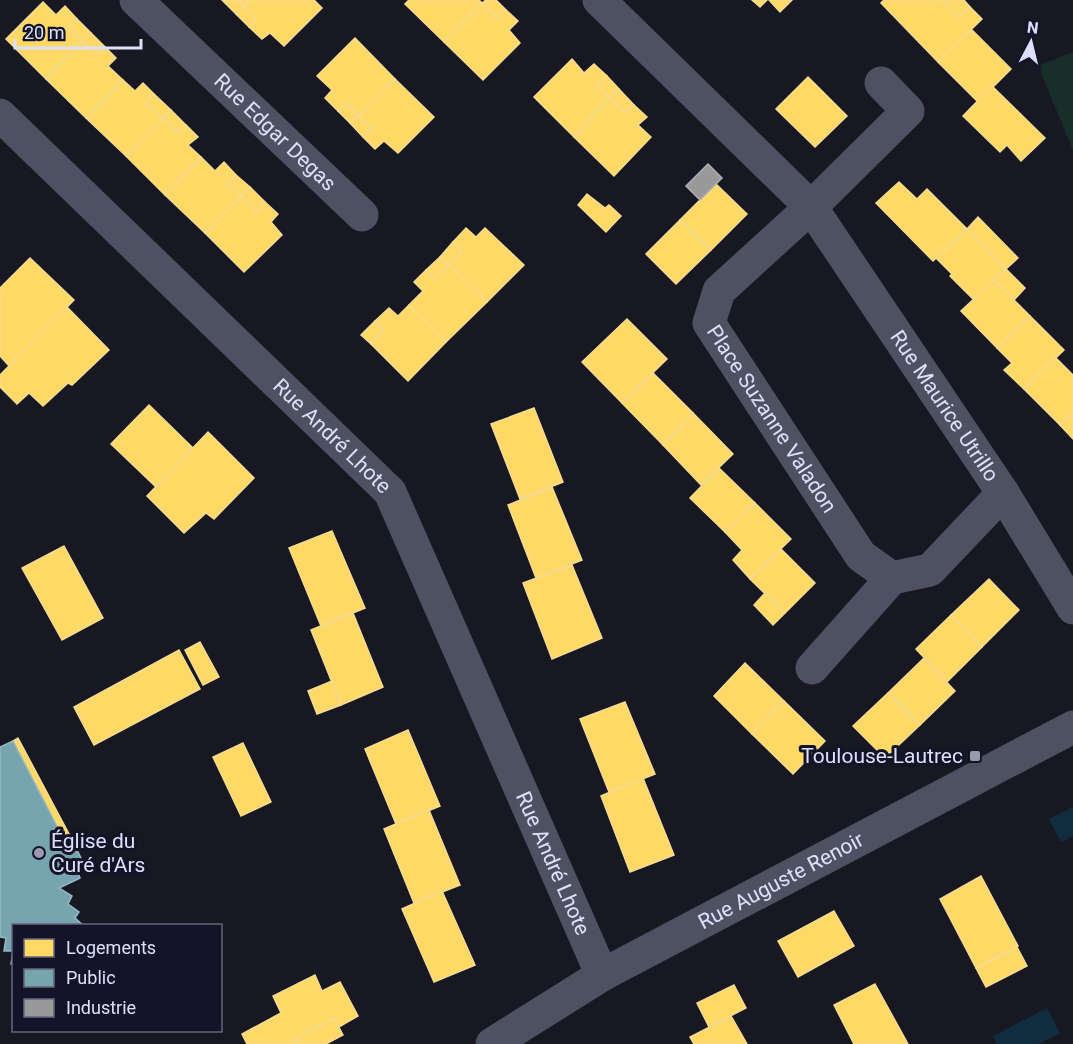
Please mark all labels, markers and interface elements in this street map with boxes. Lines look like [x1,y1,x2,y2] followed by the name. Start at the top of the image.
[15,12,141,50] scale bar
[1001,12,1061,72] north arrow
[1026,17,1040,38] text: N
[24,22,64,43] text: 20 m
[209,69,341,196] street label: Rue Edgar Degas
[702,321,841,517] street label: Place Suzanne Valadon
[885,326,1004,486] street label: Rue Maurice Utrillo
[268,374,396,498] street label: Rue André Lhote
[801,744,963,768] place label: Toulouse-Lautrec
[968,749,982,763] marker: Toulouse-Lautrec
[511,788,595,939] street label: Rue André Lhote
[694,827,868,934] street label: Rue Auguste Renoir
[51,829,145,877] place label: Église du Curé d'Ars
[32,846,46,860] marker: Église du Curé d'Ars
[12,924,222,1032] legend
[66,937,156,958] text: Logements
[66,967,116,988] text: Public
[66,997,136,1018] text: Industrie

